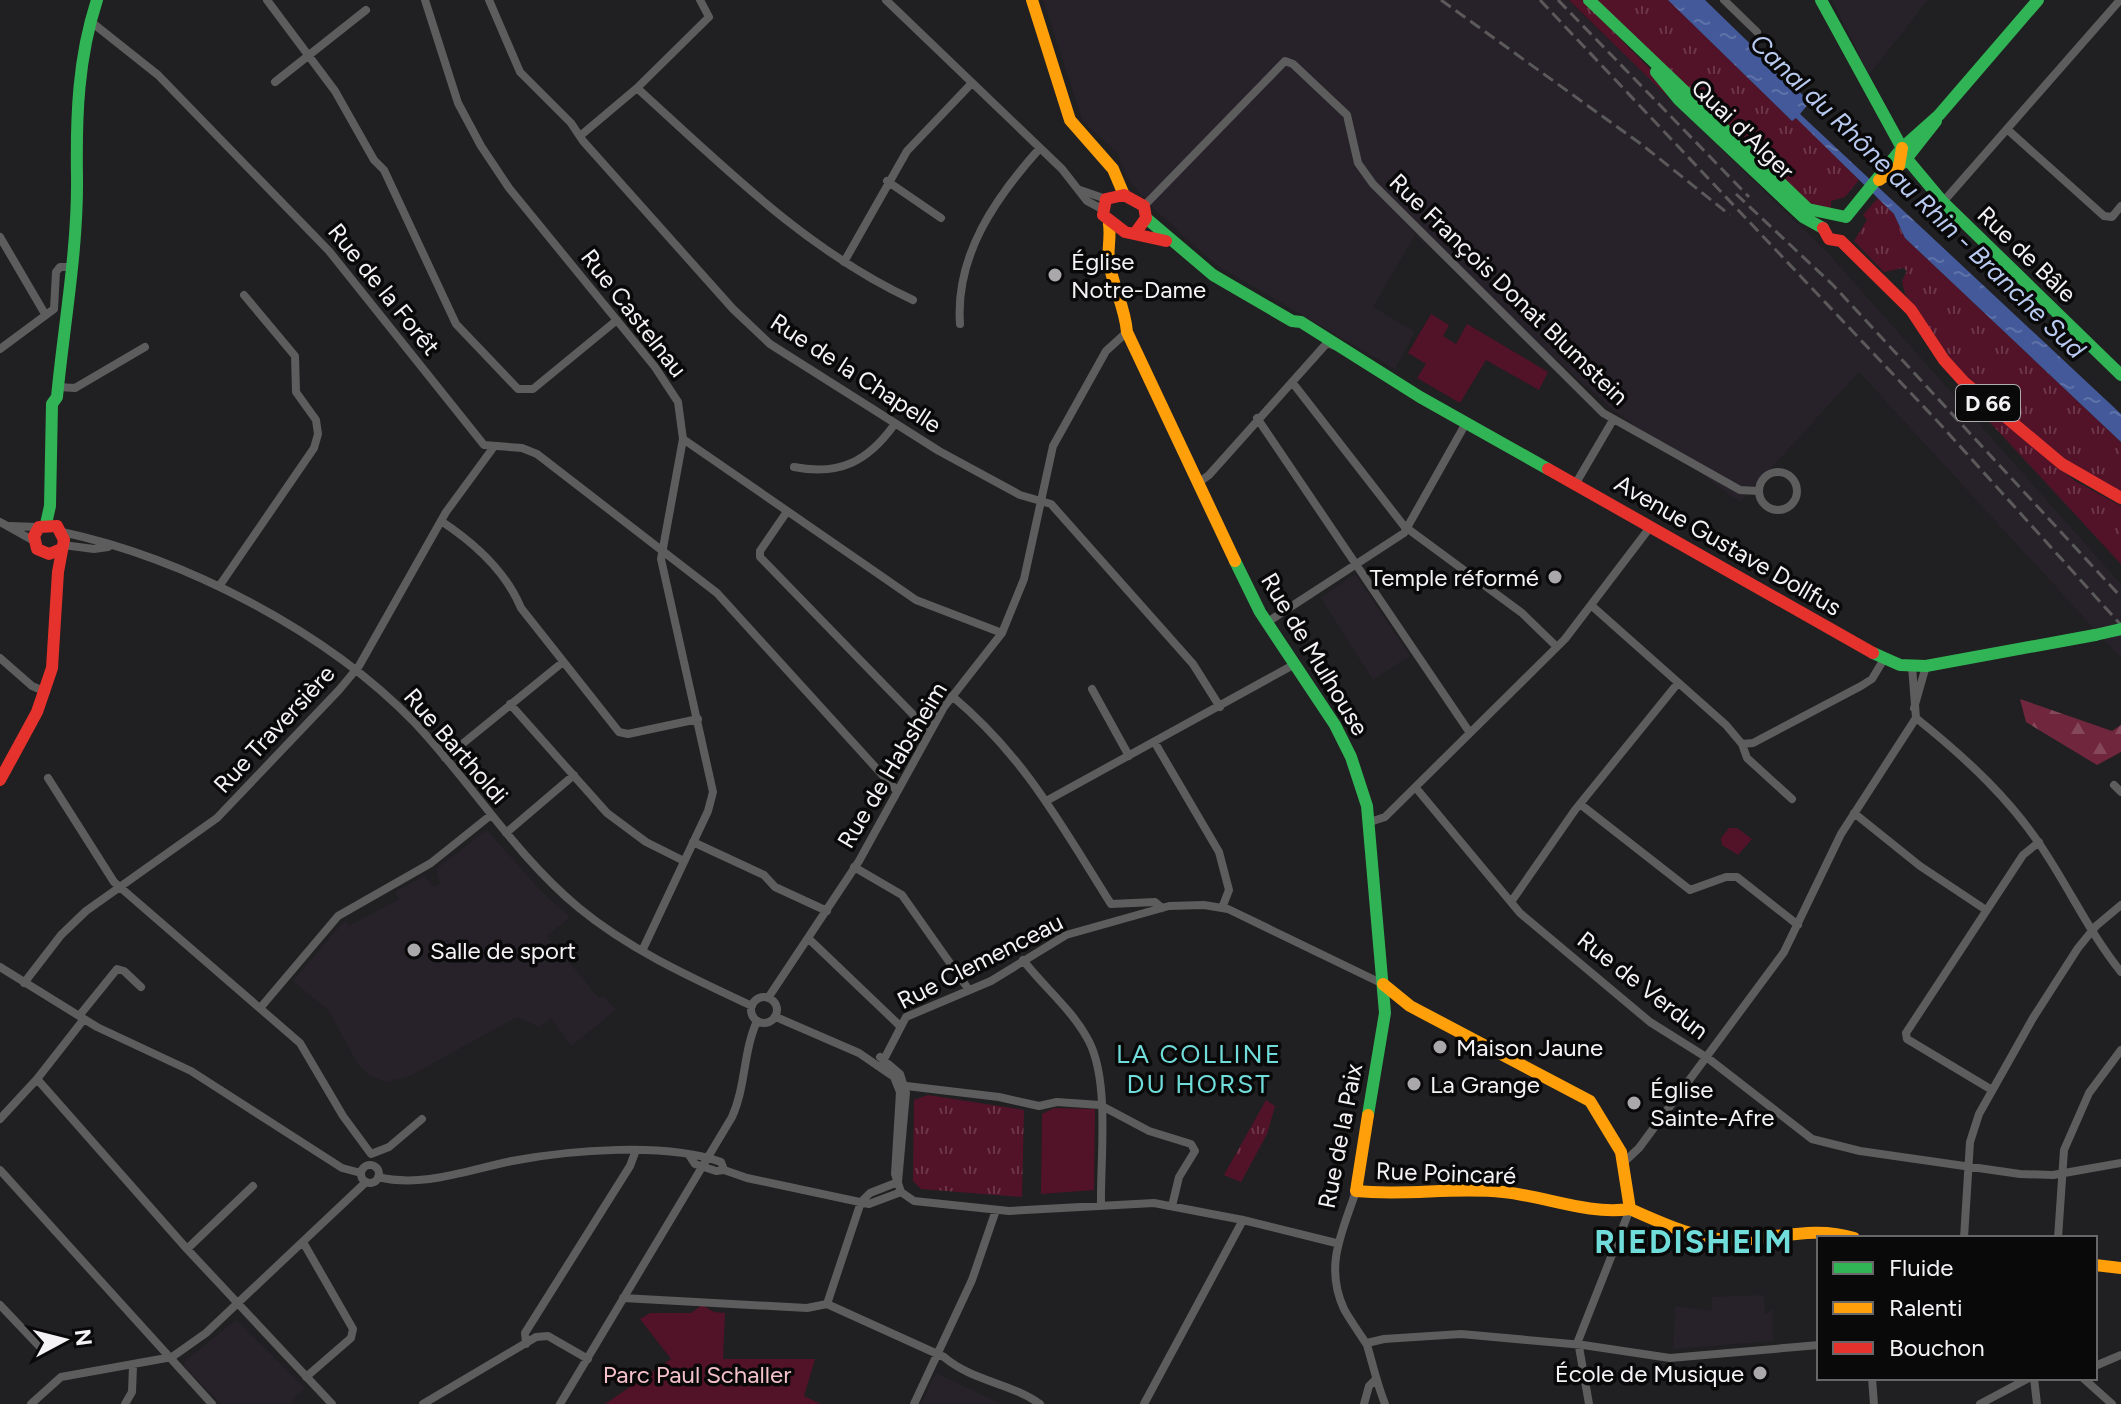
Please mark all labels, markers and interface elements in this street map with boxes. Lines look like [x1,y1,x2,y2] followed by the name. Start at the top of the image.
[1744,27,2093,366] water label: Canal du Rhône au Rhin - Branche Sud
[1686,73,1800,185] street label: Quai d'Alger
[1384,167,1634,411] street label: Rue François Donat Blumstein
[1972,200,2082,308] street label: Rue de Bâle
[322,217,446,361] street label: Rue de la Forêt
[575,243,693,383] street label: Rue Castelnau
[1071,247,1206,304] place label: Église Notre-Dame
[1046,266,1064,284] marker: Église Notre-Dame
[765,307,947,439] street label: Rue de la Chapelle
[1956,385,2020,421] road number: D 66
[1610,468,1846,622] street label: Avenue Gustave Dollfus
[1370,563,1539,592] place label: Temple réformé
[1255,567,1375,741] street label: Rue de Mulhouse
[1546,568,1564,586] marker: Temple réformé
[207,659,341,799] street label: Rue Traversière
[831,677,953,853] street label: Rue de Habsheim
[398,682,514,810] street label: Rue Bartholdi
[892,907,1068,1015] street label: Rue Clemenceau
[1572,925,1714,1045] street label: Rue de Verdun
[430,936,576,965] place label: Salle de sport
[405,941,423,959] marker: Salle de sport
[1456,1033,1603,1062] place label: Maison Jaune
[1116,1038,1282,1100] district label: LA COLLINE DU HORST
[1431,1038,1449,1056] marker: Maison Jaune
[1312,1061,1368,1211] street label: Rue de la Paix
[1430,1070,1540,1099] place label: La Grange
[1405,1075,1423,1093] marker: La Grange
[1650,1075,1774,1132] place label: Église Sainte-Afre
[1625,1094,1643,1112] marker: Église Sainte-Afre
[1375,1156,1517,1190] street label: Rue Poincaré
[1594,1223,1794,1261] district label: RIEDISHEIM
[1817,1236,2097,1380] legend
[1889,1253,1953,1282] text: Fluide
[1889,1293,1963,1322] text: Ralenti
[24,1300,104,1380] north arrow
[69,1328,98,1348] text: N
[1889,1333,1985,1362] text: Bouchon
[1555,1359,1744,1388] place label: École de Musique
[603,1360,791,1389] park label: Parc Paul Schaller
[1751,1364,1769,1382] marker: École de Musique

